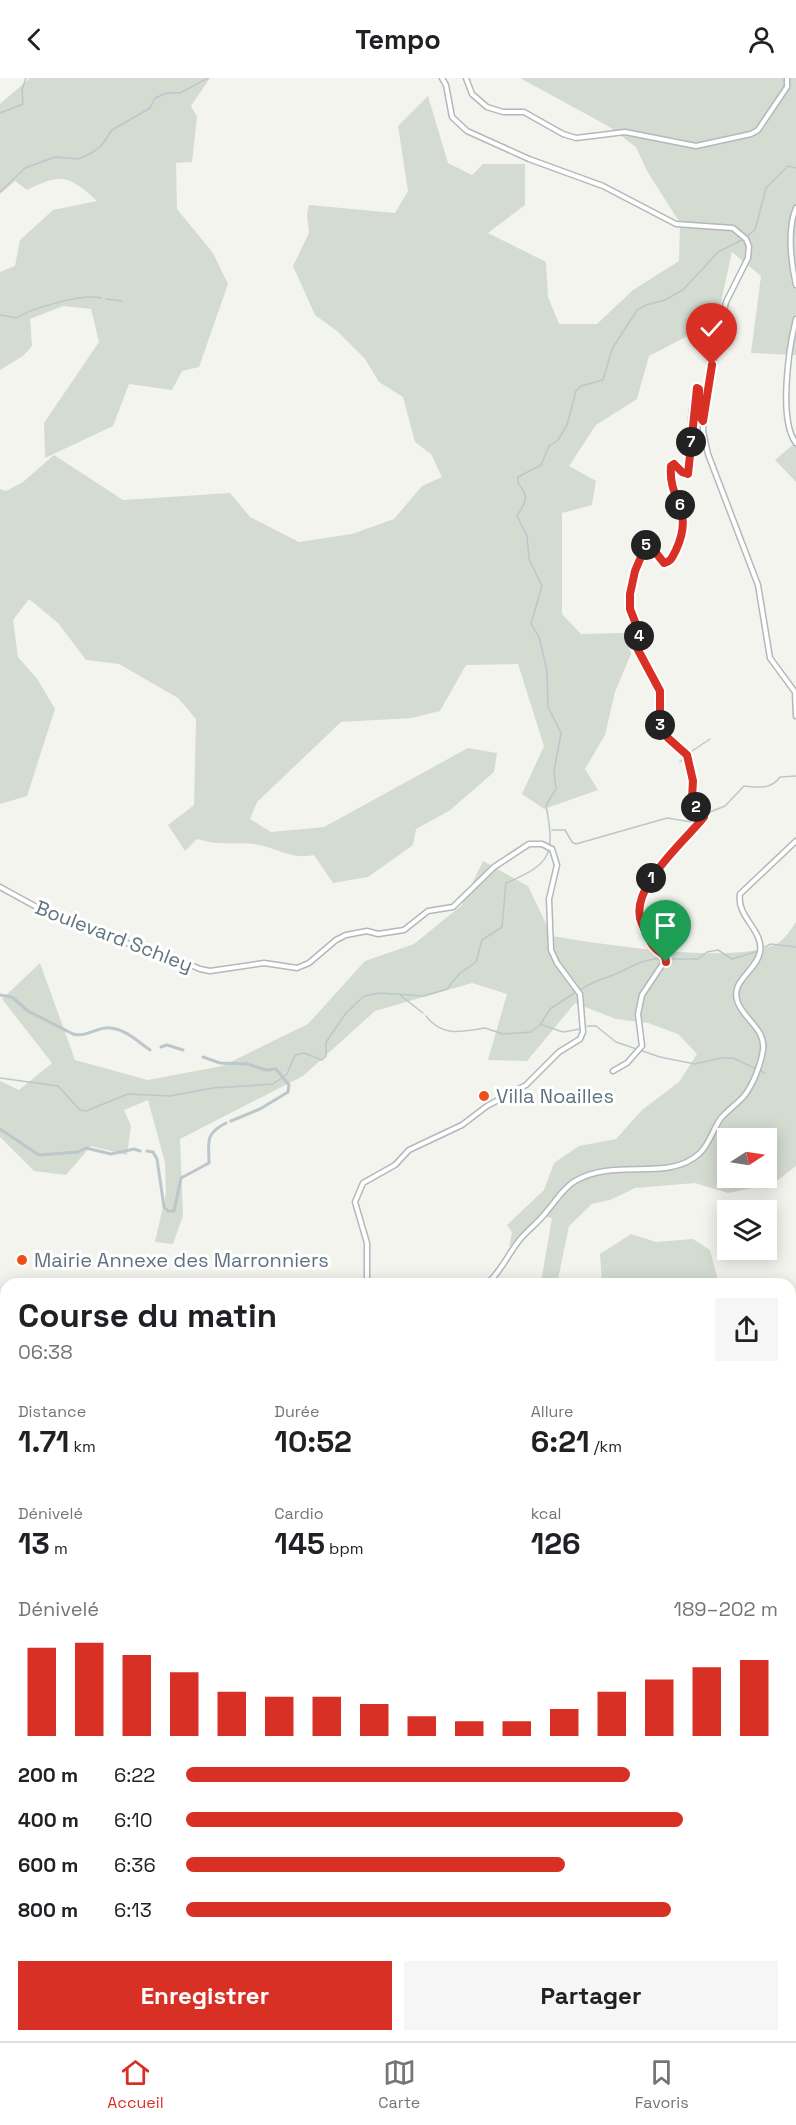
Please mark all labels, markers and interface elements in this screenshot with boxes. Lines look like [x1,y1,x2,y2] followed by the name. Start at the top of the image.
[355,22,441,57] text: Tempo
[18,23,51,56] icon: back
[745,23,778,56] icon: person
[686,303,737,365] pin
[695,312,728,345] icon: check
[676,427,706,457] pin: 7
[687,431,695,452] text: 7
[665,490,695,520] pin: 6
[675,494,685,515] text: 6
[631,530,661,560] pin: 5
[641,534,651,555] text: 5
[624,621,654,651] pin: 4
[634,625,644,646] text: 4
[645,710,675,740] pin: 3
[655,714,665,735] text: 3
[681,792,711,822] pin: 2
[691,796,701,817] text: 2
[636,863,666,893] pin: 1
[647,867,655,888] text: 1
[31,894,197,978] street label: Boulevard Schley
[640,900,691,962] pin
[649,909,682,942] icon: arrive
[496,1083,614,1109] place label: Villa Noailles
[477,1089,491,1103] marker: Villa Noailles
[717,1128,777,1188] north arrow
[717,1128,777,1260] map controls
[717,1200,777,1260] button: layers
[34,1247,329,1273] place label: Mairie Annexe des Marronniers
[15,1253,29,1267] marker: Mairie Annexe des Marronniers
[18,1295,277,1337] text: Course du matin
[715,1298,778,1361] button: share
[18,1339,73,1365] text: 06:38
[18,1401,86,1422] text: Distance
[274,1401,319,1422] text: Durée
[531,1401,574,1422] text: Allure
[18,1422,69,1461] text: 1.71
[274,1422,352,1461] text: 10:52
[531,1422,590,1461] text: 6:21
[69,1436,96,1457] text: km
[590,1436,622,1457] text: /km
[18,1503,83,1524] text: Dénivelé
[274,1503,324,1524] text: Cardio
[531,1503,562,1524] text: kcal
[18,1524,50,1563] text: 13
[274,1524,325,1563] text: 145
[531,1524,581,1563] text: 126
[50,1538,68,1559] text: m
[325,1538,363,1559] text: bpm
[18,1596,99,1622] text: Dénivelé
[674,1596,778,1622] text: 189–202 m
[18,1762,78,1788] text: 200 m
[114,1762,155,1788] text: 6:22
[18,1807,79,1833] text: 400 m
[114,1807,152,1833] text: 6:10
[18,1852,78,1878] text: 600 m
[114,1852,156,1878] text: 6:36
[18,1897,78,1923] text: 800 m
[114,1897,152,1923] text: 6:13
[18,1961,392,2030] button: Enregistrer
[404,1961,778,2030] button: Partager
[107,2056,164,2113] tab: Accueil
[378,2056,420,2113] tab: Carte
[635,2056,689,2113] tab: Favoris

